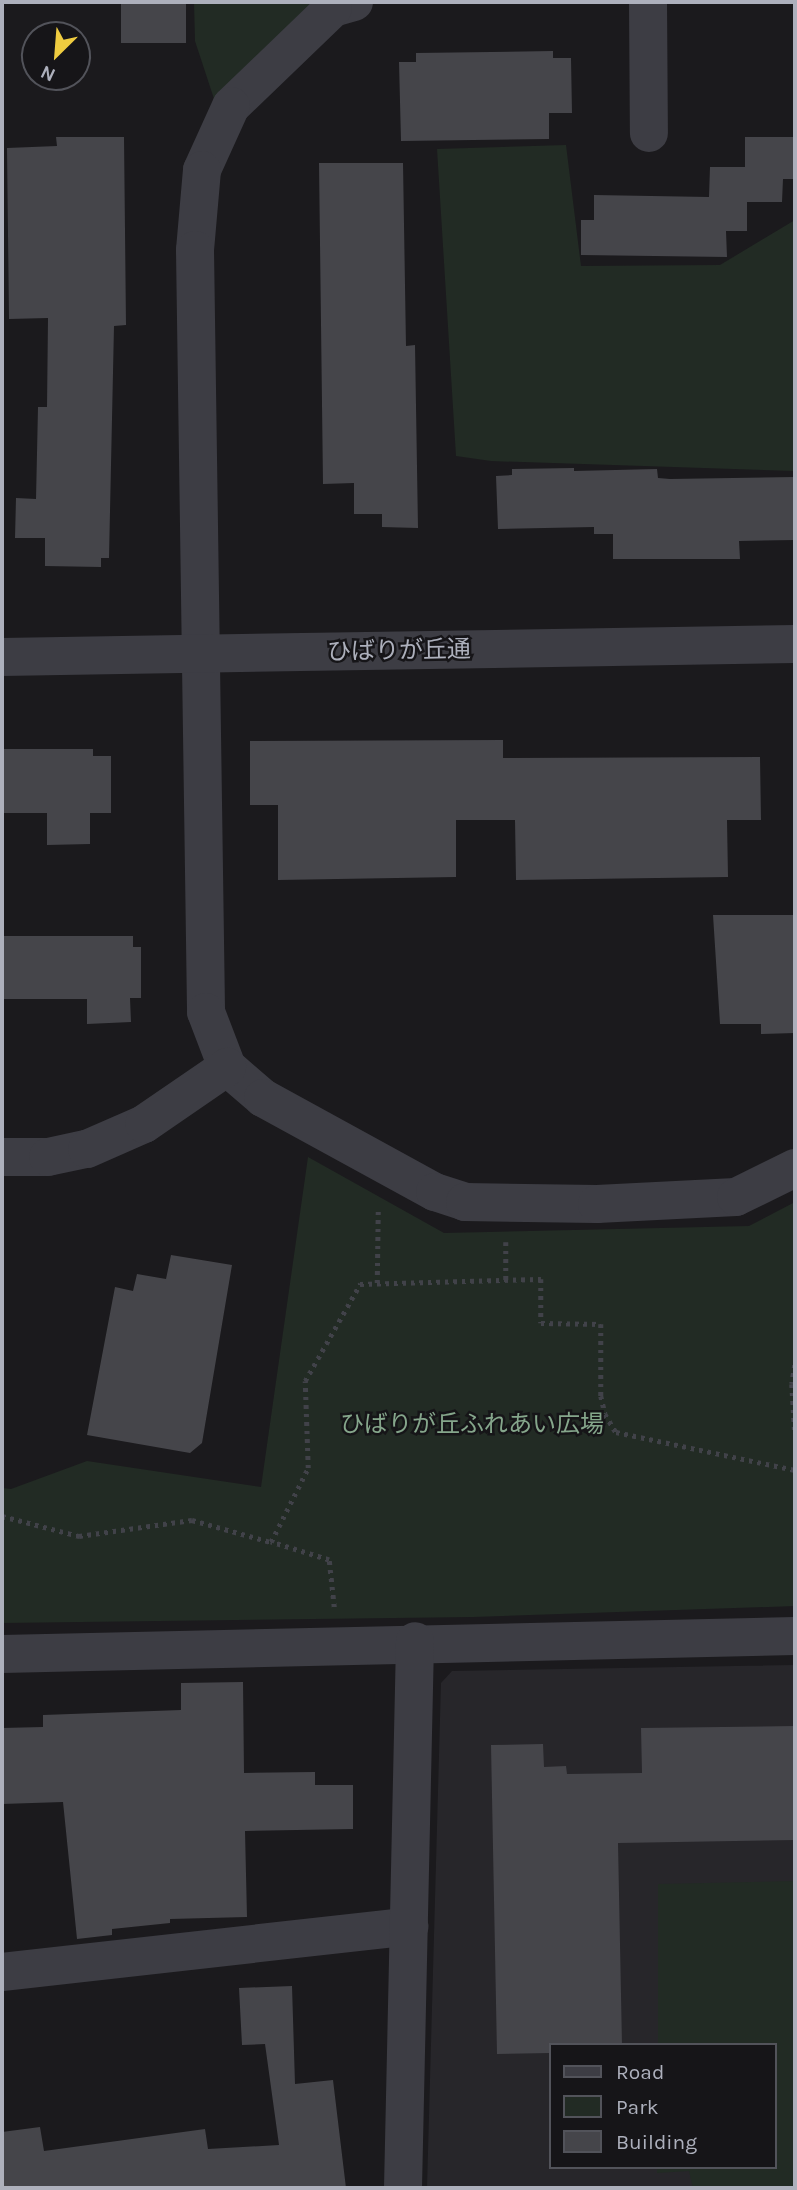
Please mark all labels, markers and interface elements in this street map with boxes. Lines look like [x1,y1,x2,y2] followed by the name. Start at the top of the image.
[21,21,91,91] north arrow
[37,60,59,86] text: N
[327,635,471,667] street label: ひばりが丘通
[340,1411,604,1439] park label: ひばりが丘ふれあい広場
[548,2043,776,2169] legend
[616,2060,664,2084] text: Road
[616,2095,659,2119] text: Park
[616,2130,697,2154] text: Building

